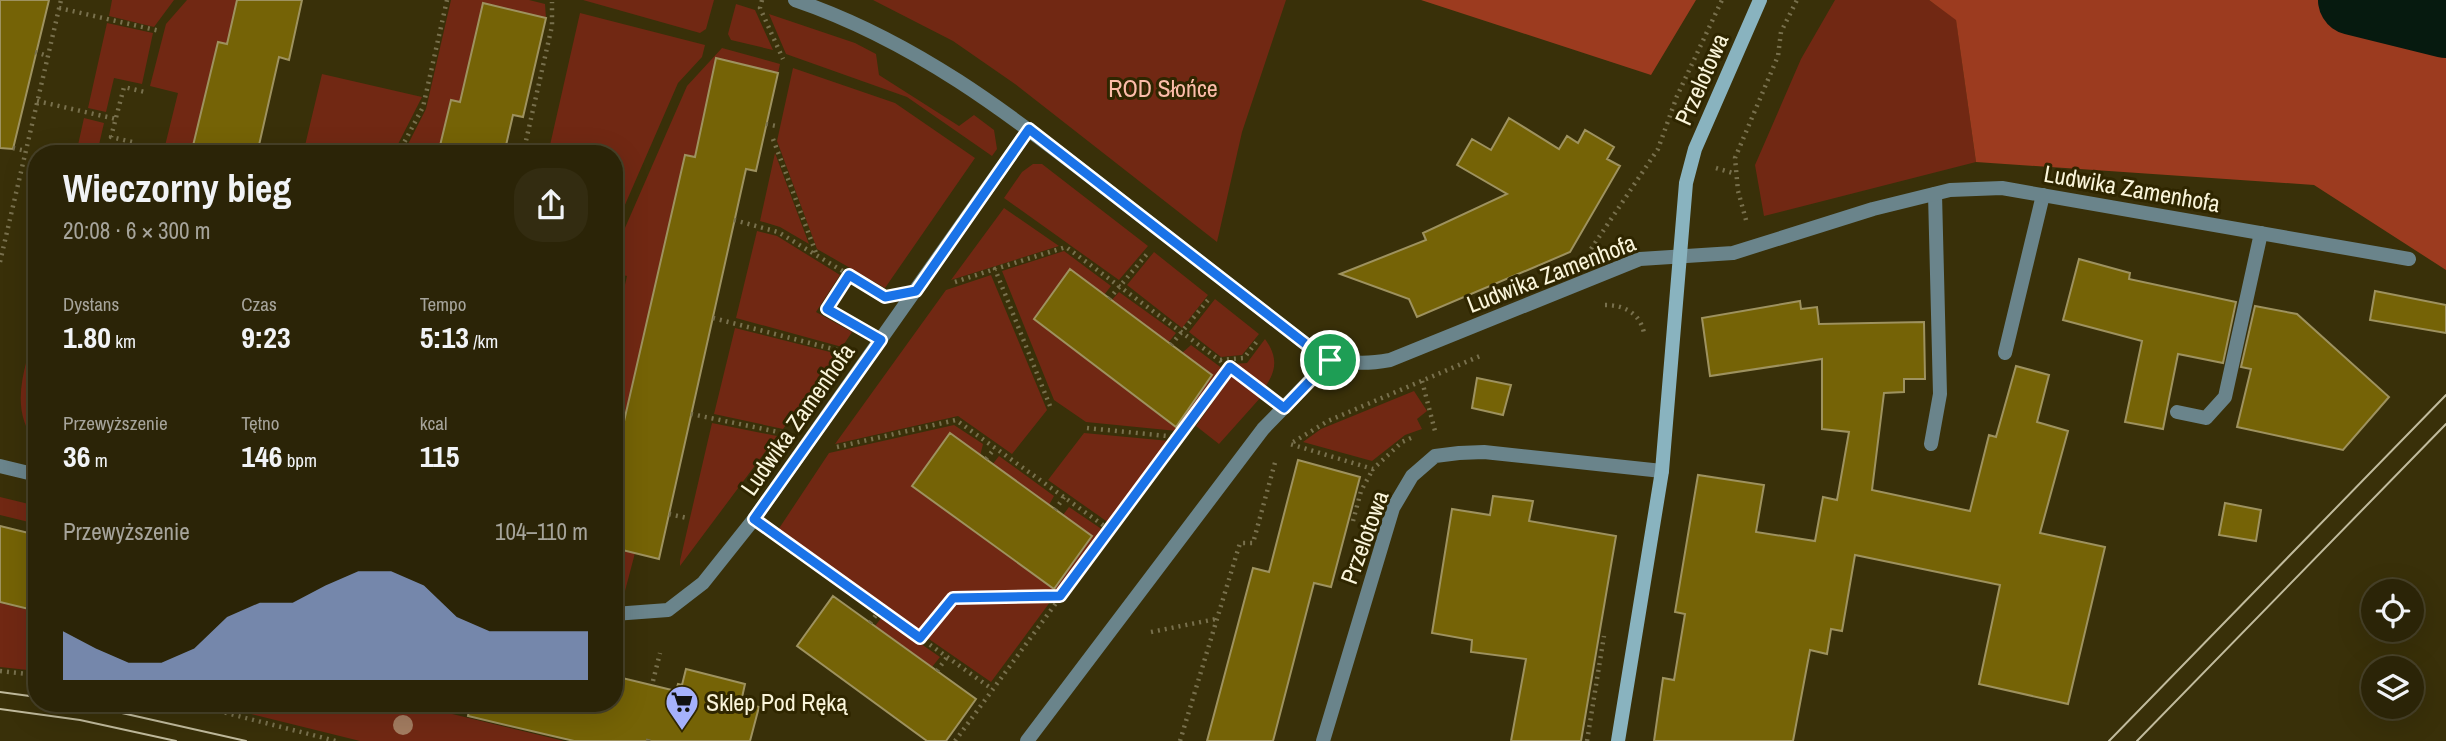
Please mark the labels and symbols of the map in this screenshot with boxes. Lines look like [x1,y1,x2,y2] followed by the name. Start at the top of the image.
[1667,28,1735,130] street label: Przelotowa
[1108,72,1218,104] park label: ROD Słońce
[2041,157,2223,219] street label: Ludwika Zamenhofa
[1462,226,1640,320] street label: Ludwika Zamenhofa
[1300,330,1360,390] pin
[733,337,861,501] street label: Ludwika Zamenhofa
[1332,486,1396,588] street label: Przelotowa
[663,683,701,732] supermarket icon: Sklep Pod Ręką
[706,686,848,718] place label: Sklep Pod Ręką

